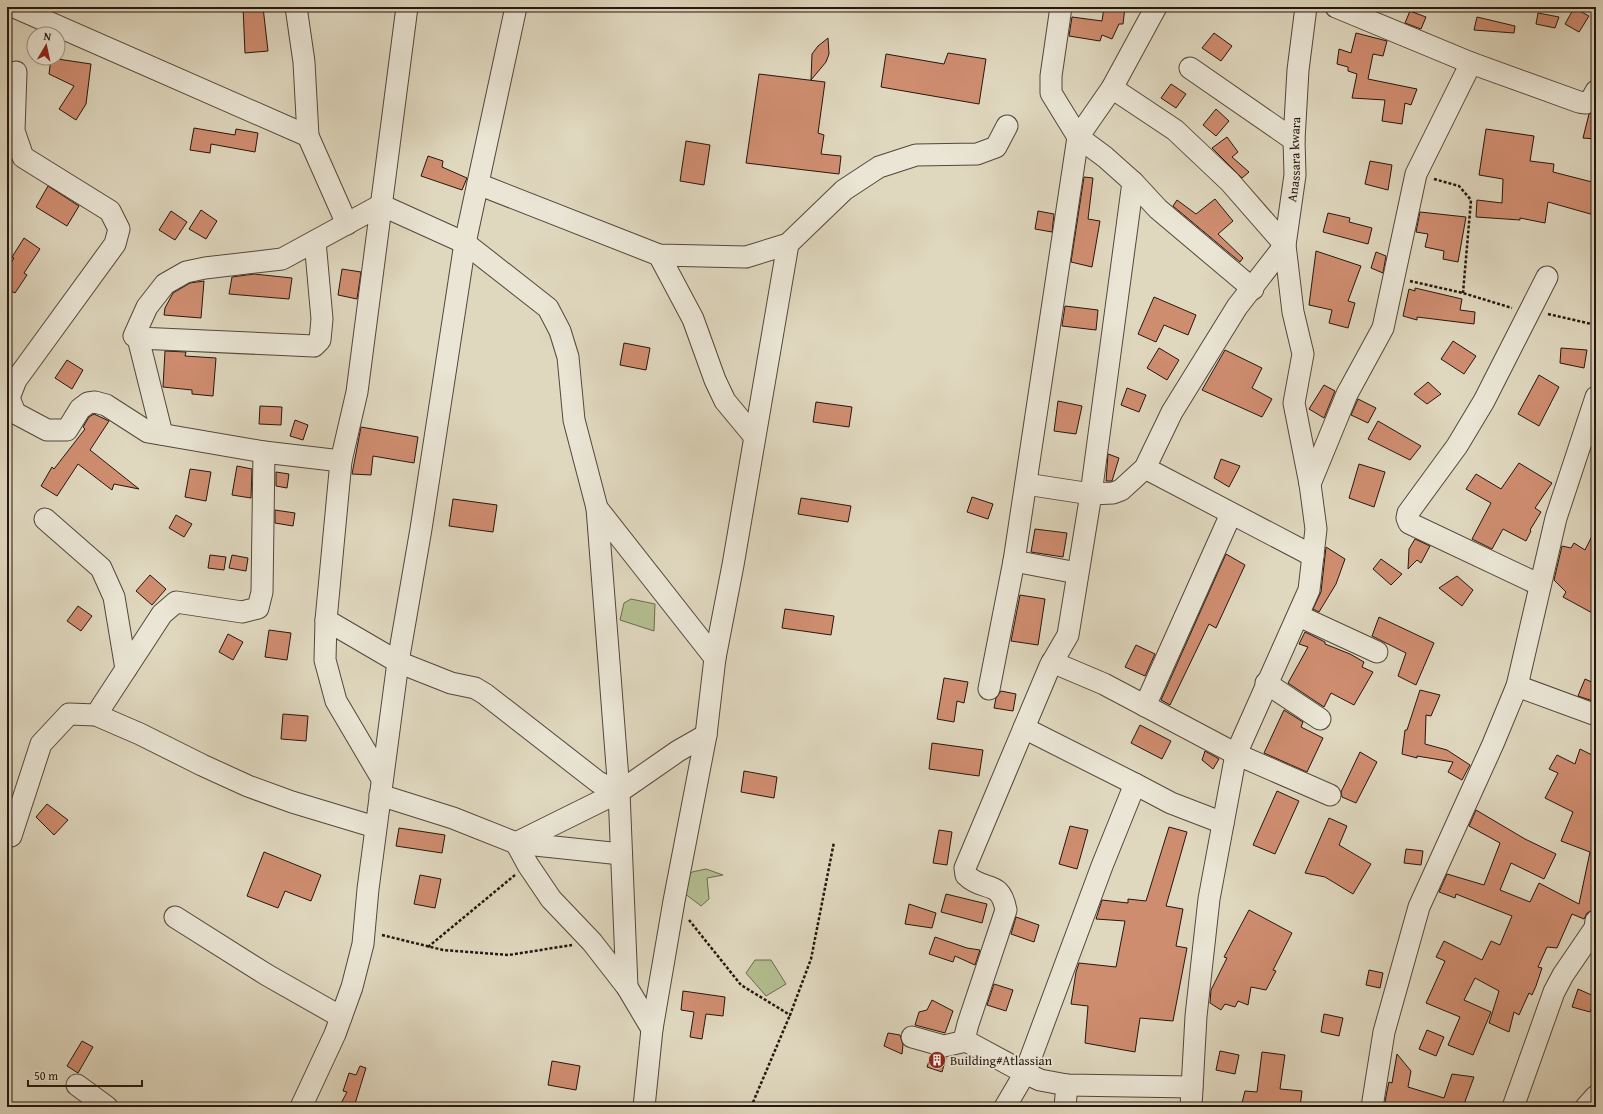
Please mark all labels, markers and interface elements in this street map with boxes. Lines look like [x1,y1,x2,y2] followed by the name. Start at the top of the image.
[26,26,66,66] north arrow
[43,28,53,45] text: N
[1282,115,1305,203] street label: Anassara kwara
[927,1050,947,1070] building icon: Building#Atlassian
[950,1051,1053,1070] place label: Building#Atlassian
[28,1062,142,1088] scale bar
[34,1067,58,1084] text: 50 m

